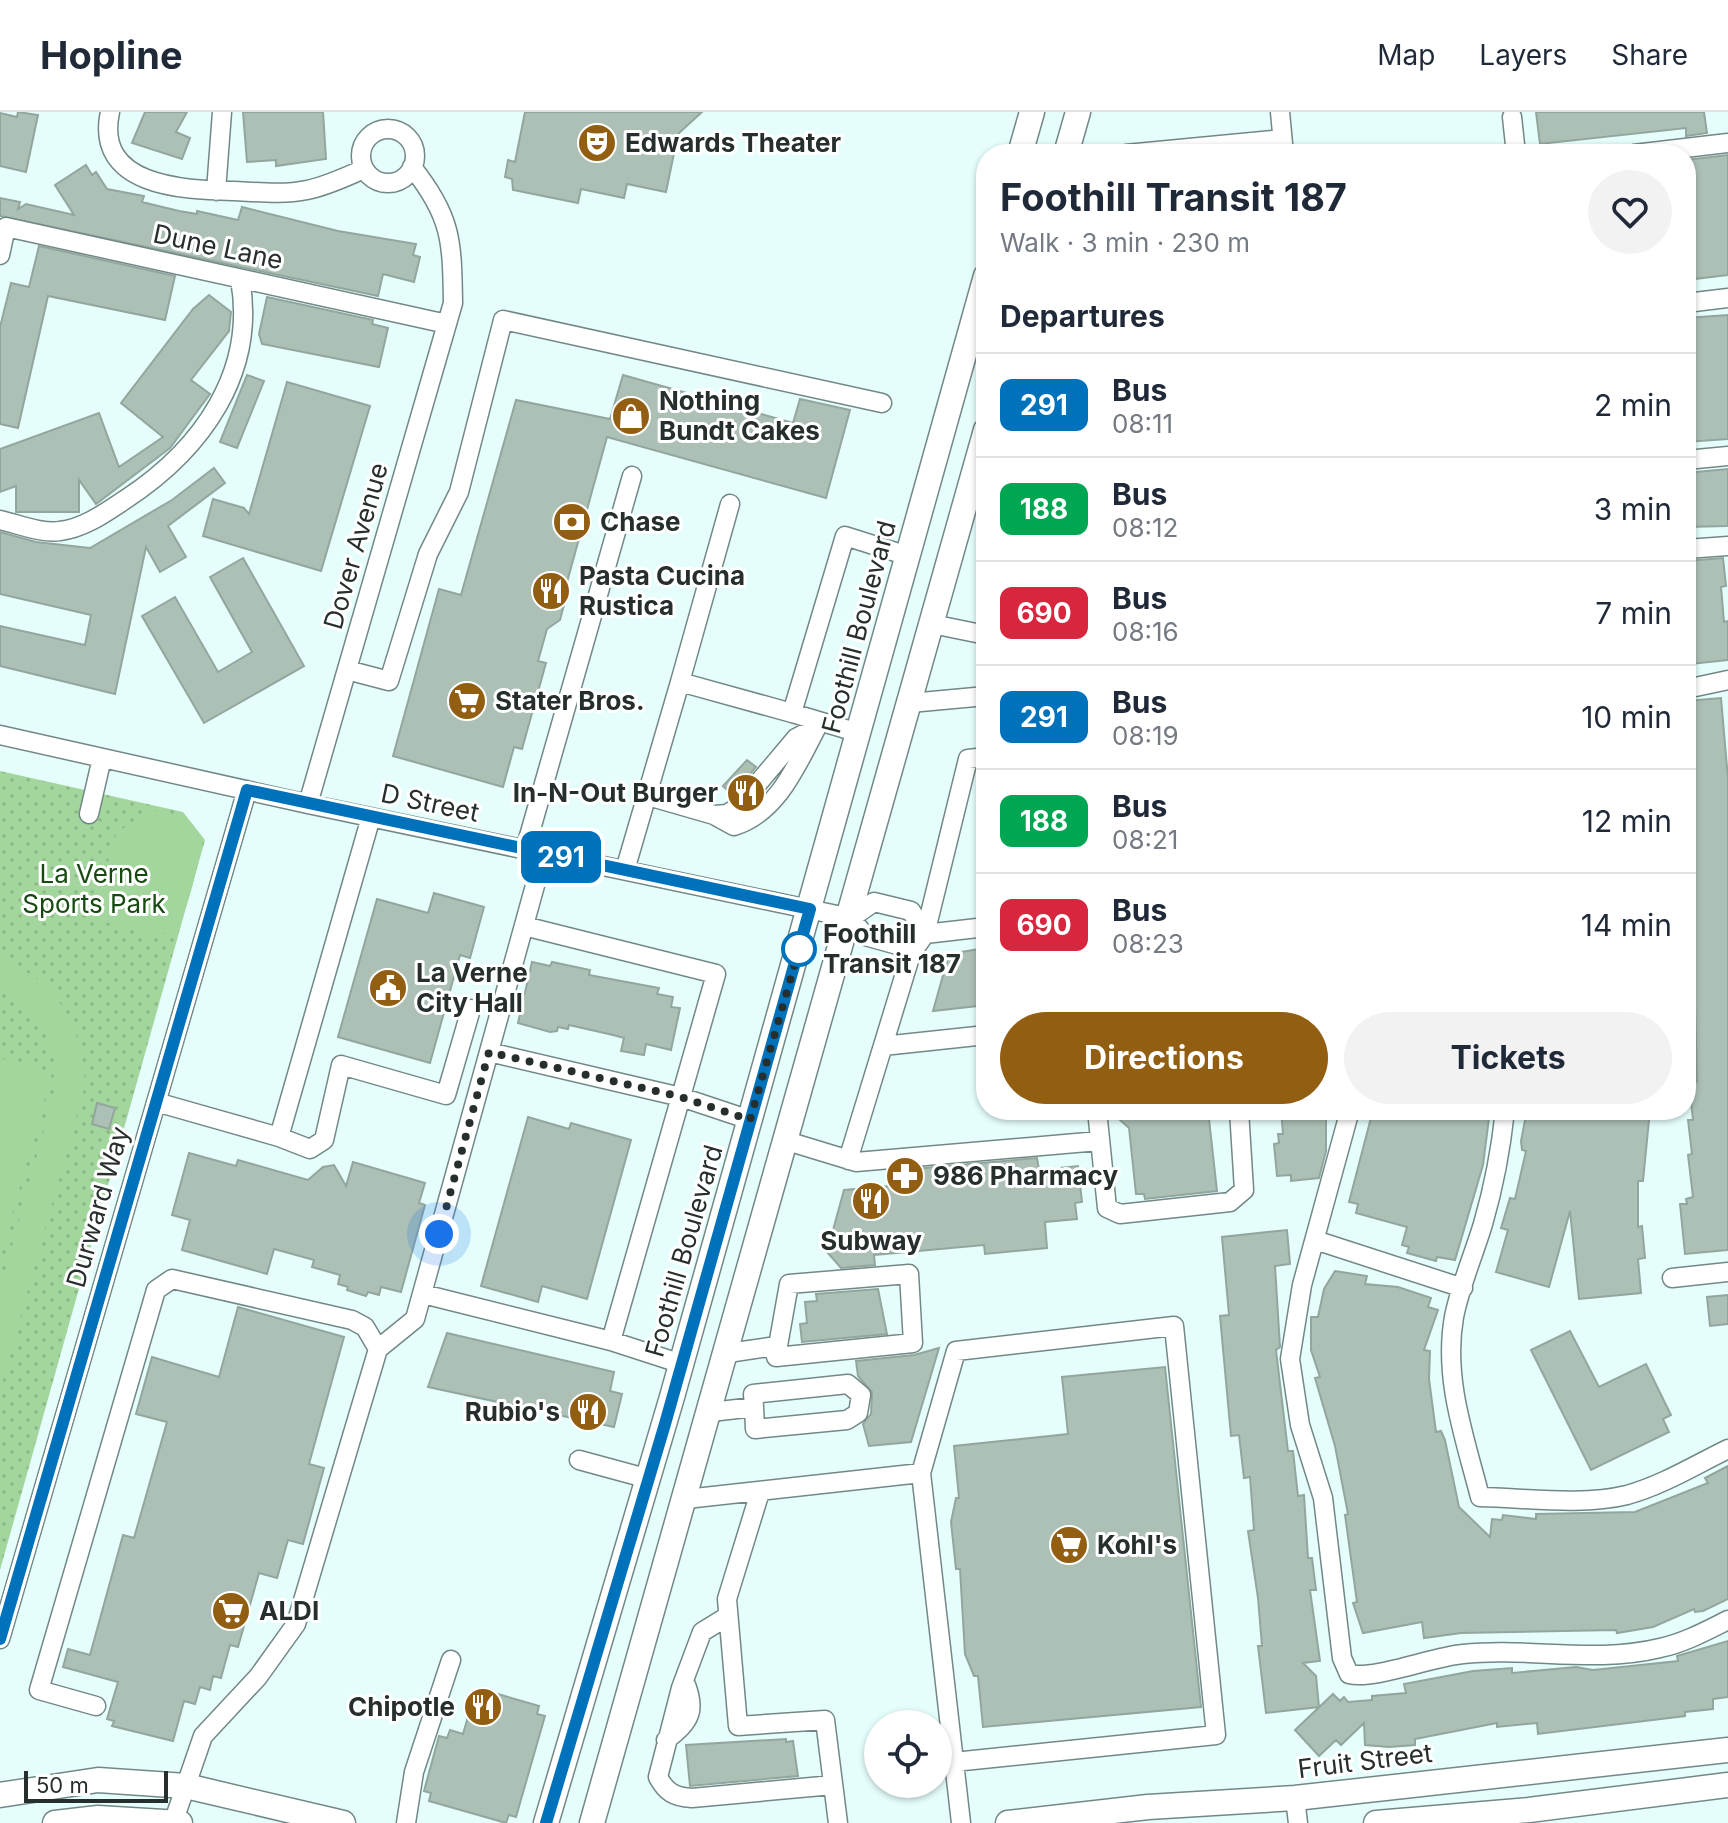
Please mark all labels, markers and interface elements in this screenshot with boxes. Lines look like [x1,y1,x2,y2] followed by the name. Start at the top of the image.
[40,32,183,78] text: Hopline
[1377,38,1435,72] text: Map
[1479,38,1567,72] text: Layers
[1611,38,1688,72] text: Share
[576,122,618,164] theatre icon: Edwards Theater
[625,127,842,158] place label: Edwards Theater
[1588,170,1672,254] button: heart
[1000,174,1347,220] text: Foothill Transit 187
[150,218,286,275] street label: Dune Lane
[1000,227,1250,258] text: Walk · 3 min · 230 m
[1000,298,1165,334] text: Departures
[1112,372,1167,408] text: Bus
[659,385,820,446] place label: Nothing Bundt Cakes
[1594,387,1672,423] text: 2 min
[1020,388,1068,422] text: 291
[610,395,652,437] shop icon: Nothing Bundt Cakes
[1112,408,1173,439] text: 08:11
[317,459,394,633] street label: Dover Avenue
[1112,476,1167,512] text: Bus
[1594,491,1672,527] text: 3 min
[1020,492,1068,526] text: 188
[551,501,593,543] bank icon: Chase
[600,506,681,537] place label: Chase
[1112,512,1178,543] text: 08:12
[815,517,902,737] street label: Foothill Boulevard
[579,560,745,621] place label: Pasta Cucina Rustica
[530,570,572,612] restaurant icon: Pasta Cucina Rustica
[1112,580,1167,616] text: Bus
[1595,595,1672,631] text: 7 min
[1016,596,1072,630] text: 690
[1112,616,1179,647] text: 08:16
[446,680,488,722] supermarket icon: Stater Bros.
[1112,684,1167,720] text: Bus
[495,685,645,716] place label: Stater Bros.
[1581,699,1672,735] text: 10 min
[1020,700,1068,734] text: 291
[1112,720,1179,751] text: 08:19
[725,772,767,814] restaurant icon: In-N-Out Burger
[378,777,482,828] street label: D Street
[513,777,718,808] place label: In-N-Out Burger
[1112,788,1167,824] text: Bus
[1582,803,1672,839] text: 12 min
[1020,804,1068,838] text: 188
[1112,824,1178,855] text: 08:21
[515,831,607,883] line badge: 291
[537,840,585,874] text: 291
[22,858,166,919] park label: La Verne Sports Park
[1112,892,1167,928] text: Bus
[1581,907,1672,943] text: 14 min
[1016,908,1072,942] text: 690
[823,918,961,979] place label: Foothill Transit 187
[1112,928,1184,959] text: 08:23
[782,932,816,966] marker: Foothill Transit 187
[416,957,528,1018] place label: La Verne City Hall
[367,967,409,1009] public building icon: La Verne City Hall
[1000,1012,1328,1104] button: Directions
[1344,1012,1672,1104] button: Tickets
[60,1123,135,1291] street label: Durward Way
[638,1141,729,1360] street label: Foothill Boulevard
[884,1155,926,1197] pharmacy icon: 986 Pharmacy
[933,1160,1118,1191] place label: 986 Pharmacy
[850,1180,892,1222] restaurant icon: Subway
[419,1214,459,1254] your location
[820,1225,922,1256] place label: Subway
[567,1391,609,1433] restaurant icon: Rubio's
[465,1396,560,1427] place label: Rubio's
[1048,1524,1090,1566] supermarket icon: Kohl's
[1097,1529,1177,1560] place label: Kohl's
[210,1590,252,1632] supermarket icon: ALDI
[259,1595,319,1626] place label: ALDI
[462,1686,504,1728] restaurant icon: Chipotle
[348,1691,455,1722] place label: Chipotle
[864,1710,952,1798] map controls
[864,1710,952,1798] button: locate
[1296,1737,1434,1784] street label: Fruit Street
[24,1767,168,1803] scale bar
[36,1772,89,1798] text: 50 m

